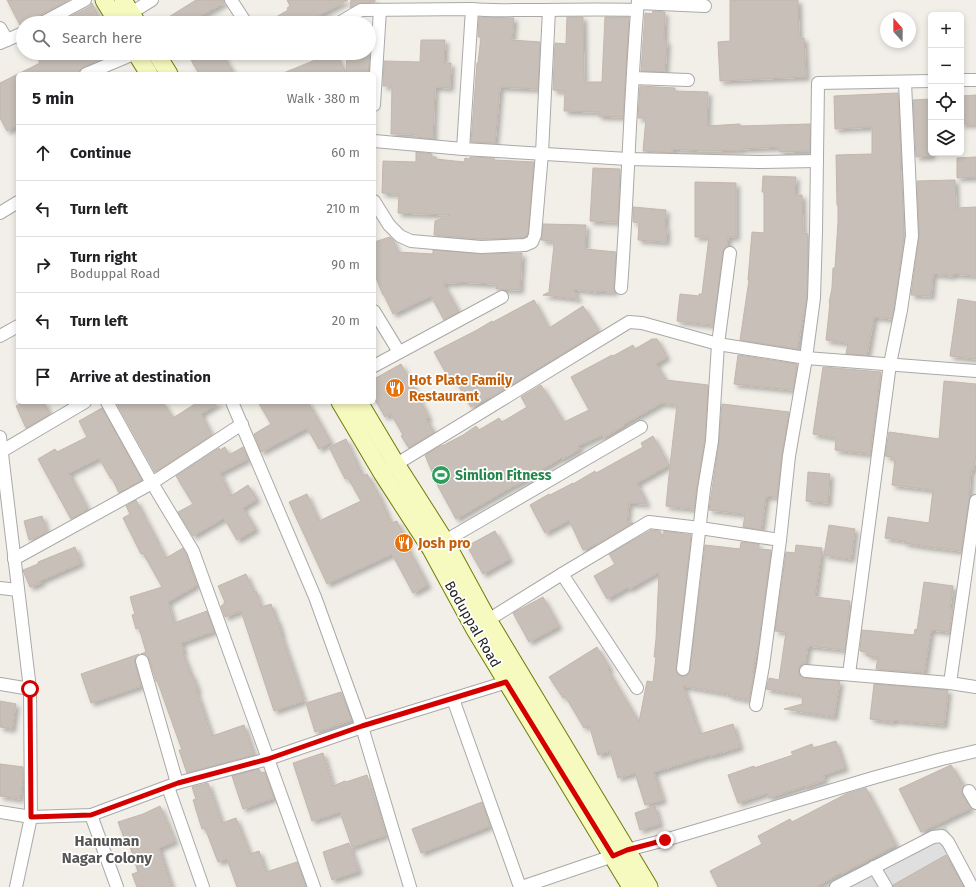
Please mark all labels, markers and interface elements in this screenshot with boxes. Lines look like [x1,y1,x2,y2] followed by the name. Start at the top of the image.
[880,12,916,48] north arrow
[928,12,964,156] map controls
[928,12,964,48] button: +
[16,16,376,60] search box
[30,27,52,49] icon: search
[62,29,142,47] text: Search here
[928,48,964,84] button: −
[928,84,964,120] button: locate
[32,88,74,109] text: 5 min
[287,91,360,106] text: Walk · 380 m
[928,120,964,156] button: layers
[32,142,54,164] icon: ahead
[70,144,131,162] text: Continue
[331,145,360,160] text: 60 m
[32,198,54,220] icon: left
[70,200,128,218] text: Turn left
[326,201,360,216] text: 210 m
[70,248,137,266] text: Turn right
[32,254,54,276] icon: right
[331,257,360,272] text: 90 m
[70,266,160,281] text: Boduppal Road
[32,310,54,332] icon: left
[70,312,128,330] text: Turn left
[332,313,360,328] text: 20 m
[32,366,54,388] icon: arrive
[70,368,211,386] text: Arrive at destination
[409,372,513,405] place label: Hot Plate Family Restaurant
[384,377,406,399] restaurant icon: Hot Plate Family Restaurant
[430,464,452,486] sports icon: Simlion Fitness
[455,467,552,484] place label: Simlion Fitness
[393,532,415,554] restaurant icon: Josh pro
[417,535,471,552] place label: Josh pro
[441,578,504,671] street label: Boduppal Road
[21,680,39,698] route start
[656,831,674,849] route end
[62,832,152,867] district label: Hanuman Nagar Colony

